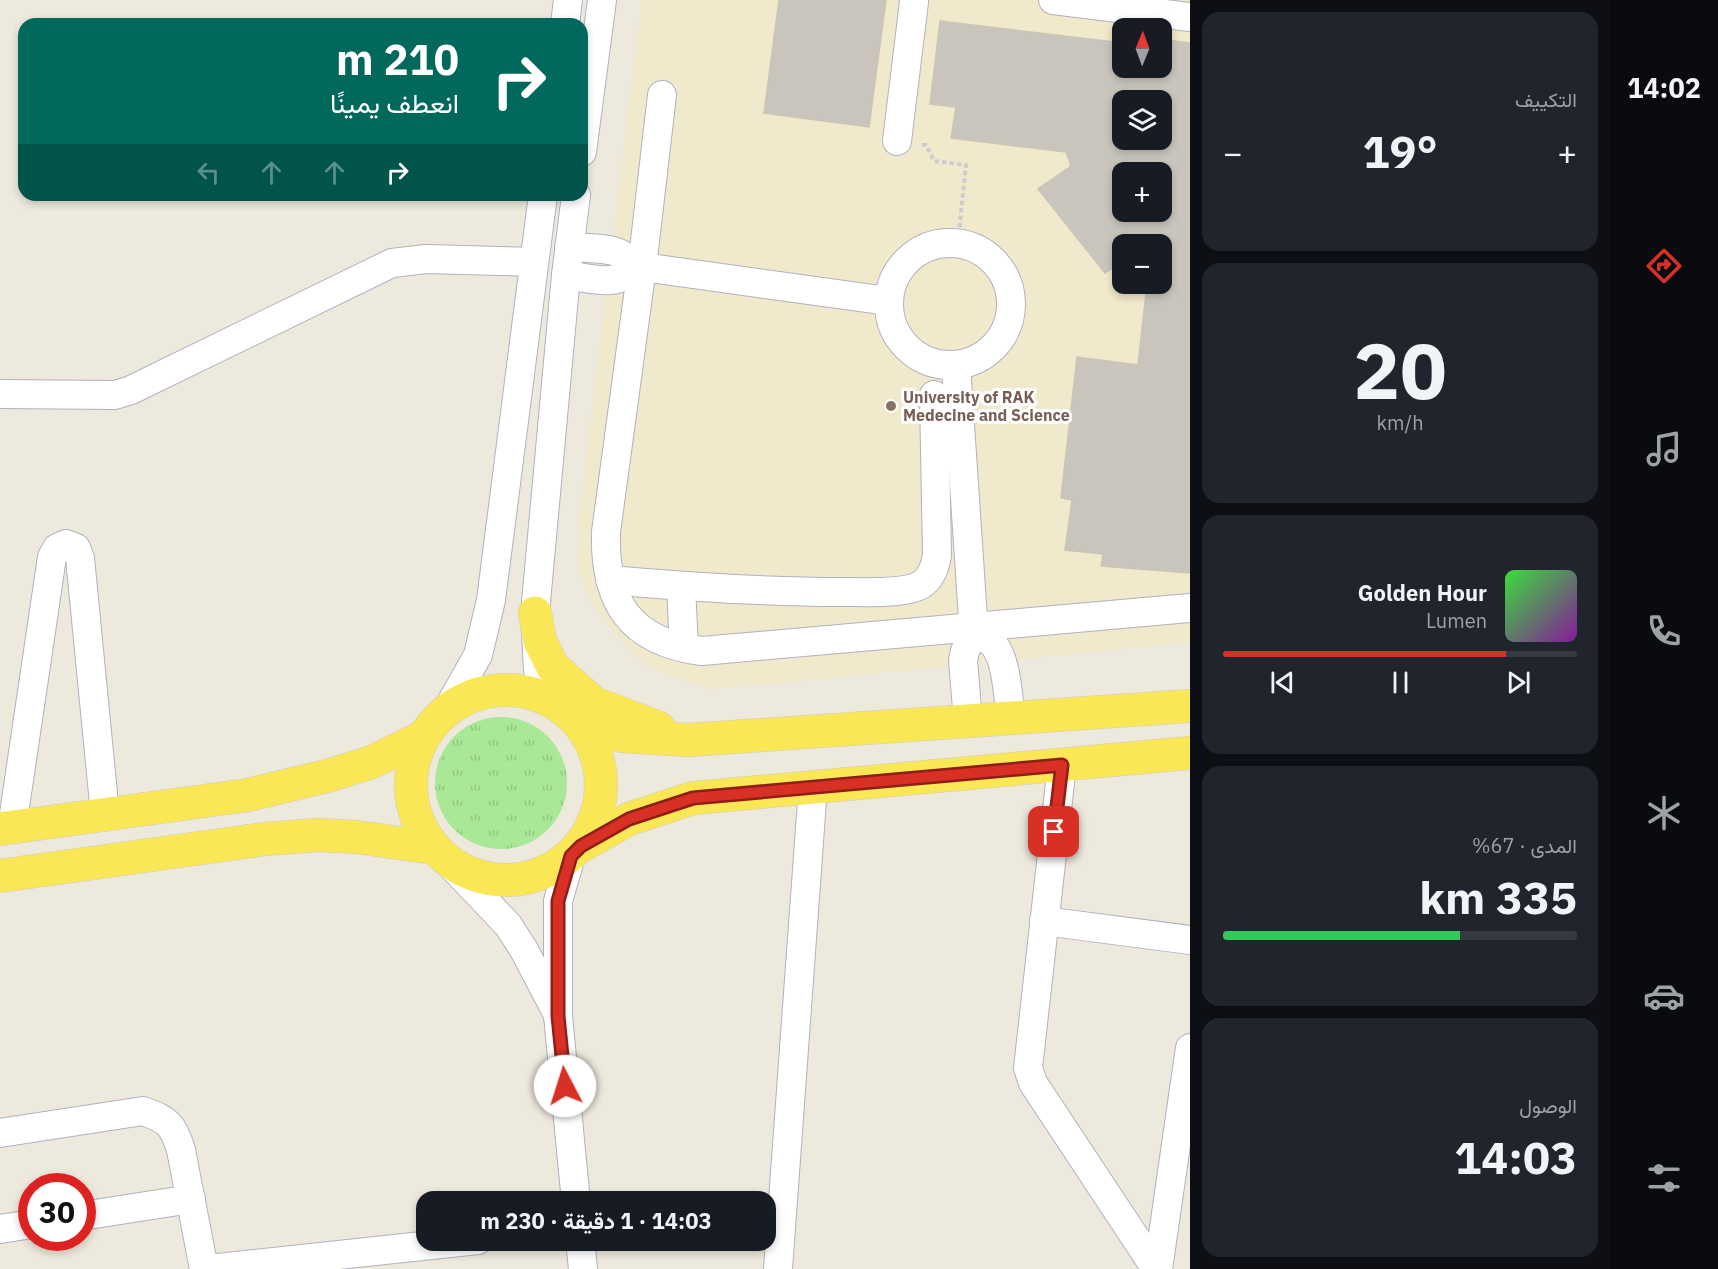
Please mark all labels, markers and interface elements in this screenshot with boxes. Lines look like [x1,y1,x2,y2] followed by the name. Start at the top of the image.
[1112,18,1172,78] north arrow
[1112,18,1172,294] map controls
[336,32,459,87] text: 210 m
[480,42,558,120] icon: right
[1627,70,1701,105] text: 14:02
[330,85,459,120] text: انعطف يمينًا
[1515,86,1577,113] text: التكييف
[1112,90,1172,150] button: layers
[1362,122,1438,180] text: 19°
[1223,131,1243,174] text: −
[1557,131,1577,174] text: +
[192,156,225,189] icon: left
[255,156,288,189] icon: ahead
[318,156,351,189] icon: ahead
[381,156,414,189] icon: right
[1112,162,1172,222] button: +
[1112,234,1172,294] button: −
[1643,245,1685,287] icon: directions
[1353,319,1447,420] text: 20
[903,387,1070,425] place label: University of RAK Medecine and Science
[884,399,898,413] marker: University of RAK Medecine and Science
[1376,409,1424,436] text: km/h
[1643,428,1685,470] icon: music
[1358,578,1487,607] text: Golden Hour
[1426,607,1487,634] text: Lumen
[1643,610,1685,652] icon: phone
[1266,666,1299,699] icon: previous
[1384,666,1417,699] icon: pause
[1502,666,1535,699] icon: next
[1643,792,1685,834] icon: climate
[1028,806,1079,857] pin
[1037,815,1070,848] icon: arrive
[1472,832,1577,859] text: المدى · 67%
[1419,868,1577,926] text: 335 km
[1643,975,1685,1017] icon: car
[533,1054,597,1118] position arrow
[1519,1092,1577,1119] text: الوصول
[1454,1128,1577,1186] text: 14:03
[1643,1157,1685,1199] icon: filters
[18,1173,96,1251] speed limit sign: 30
[480,1206,712,1235] text: 14:03 · 1 دقيقة · 230 m

